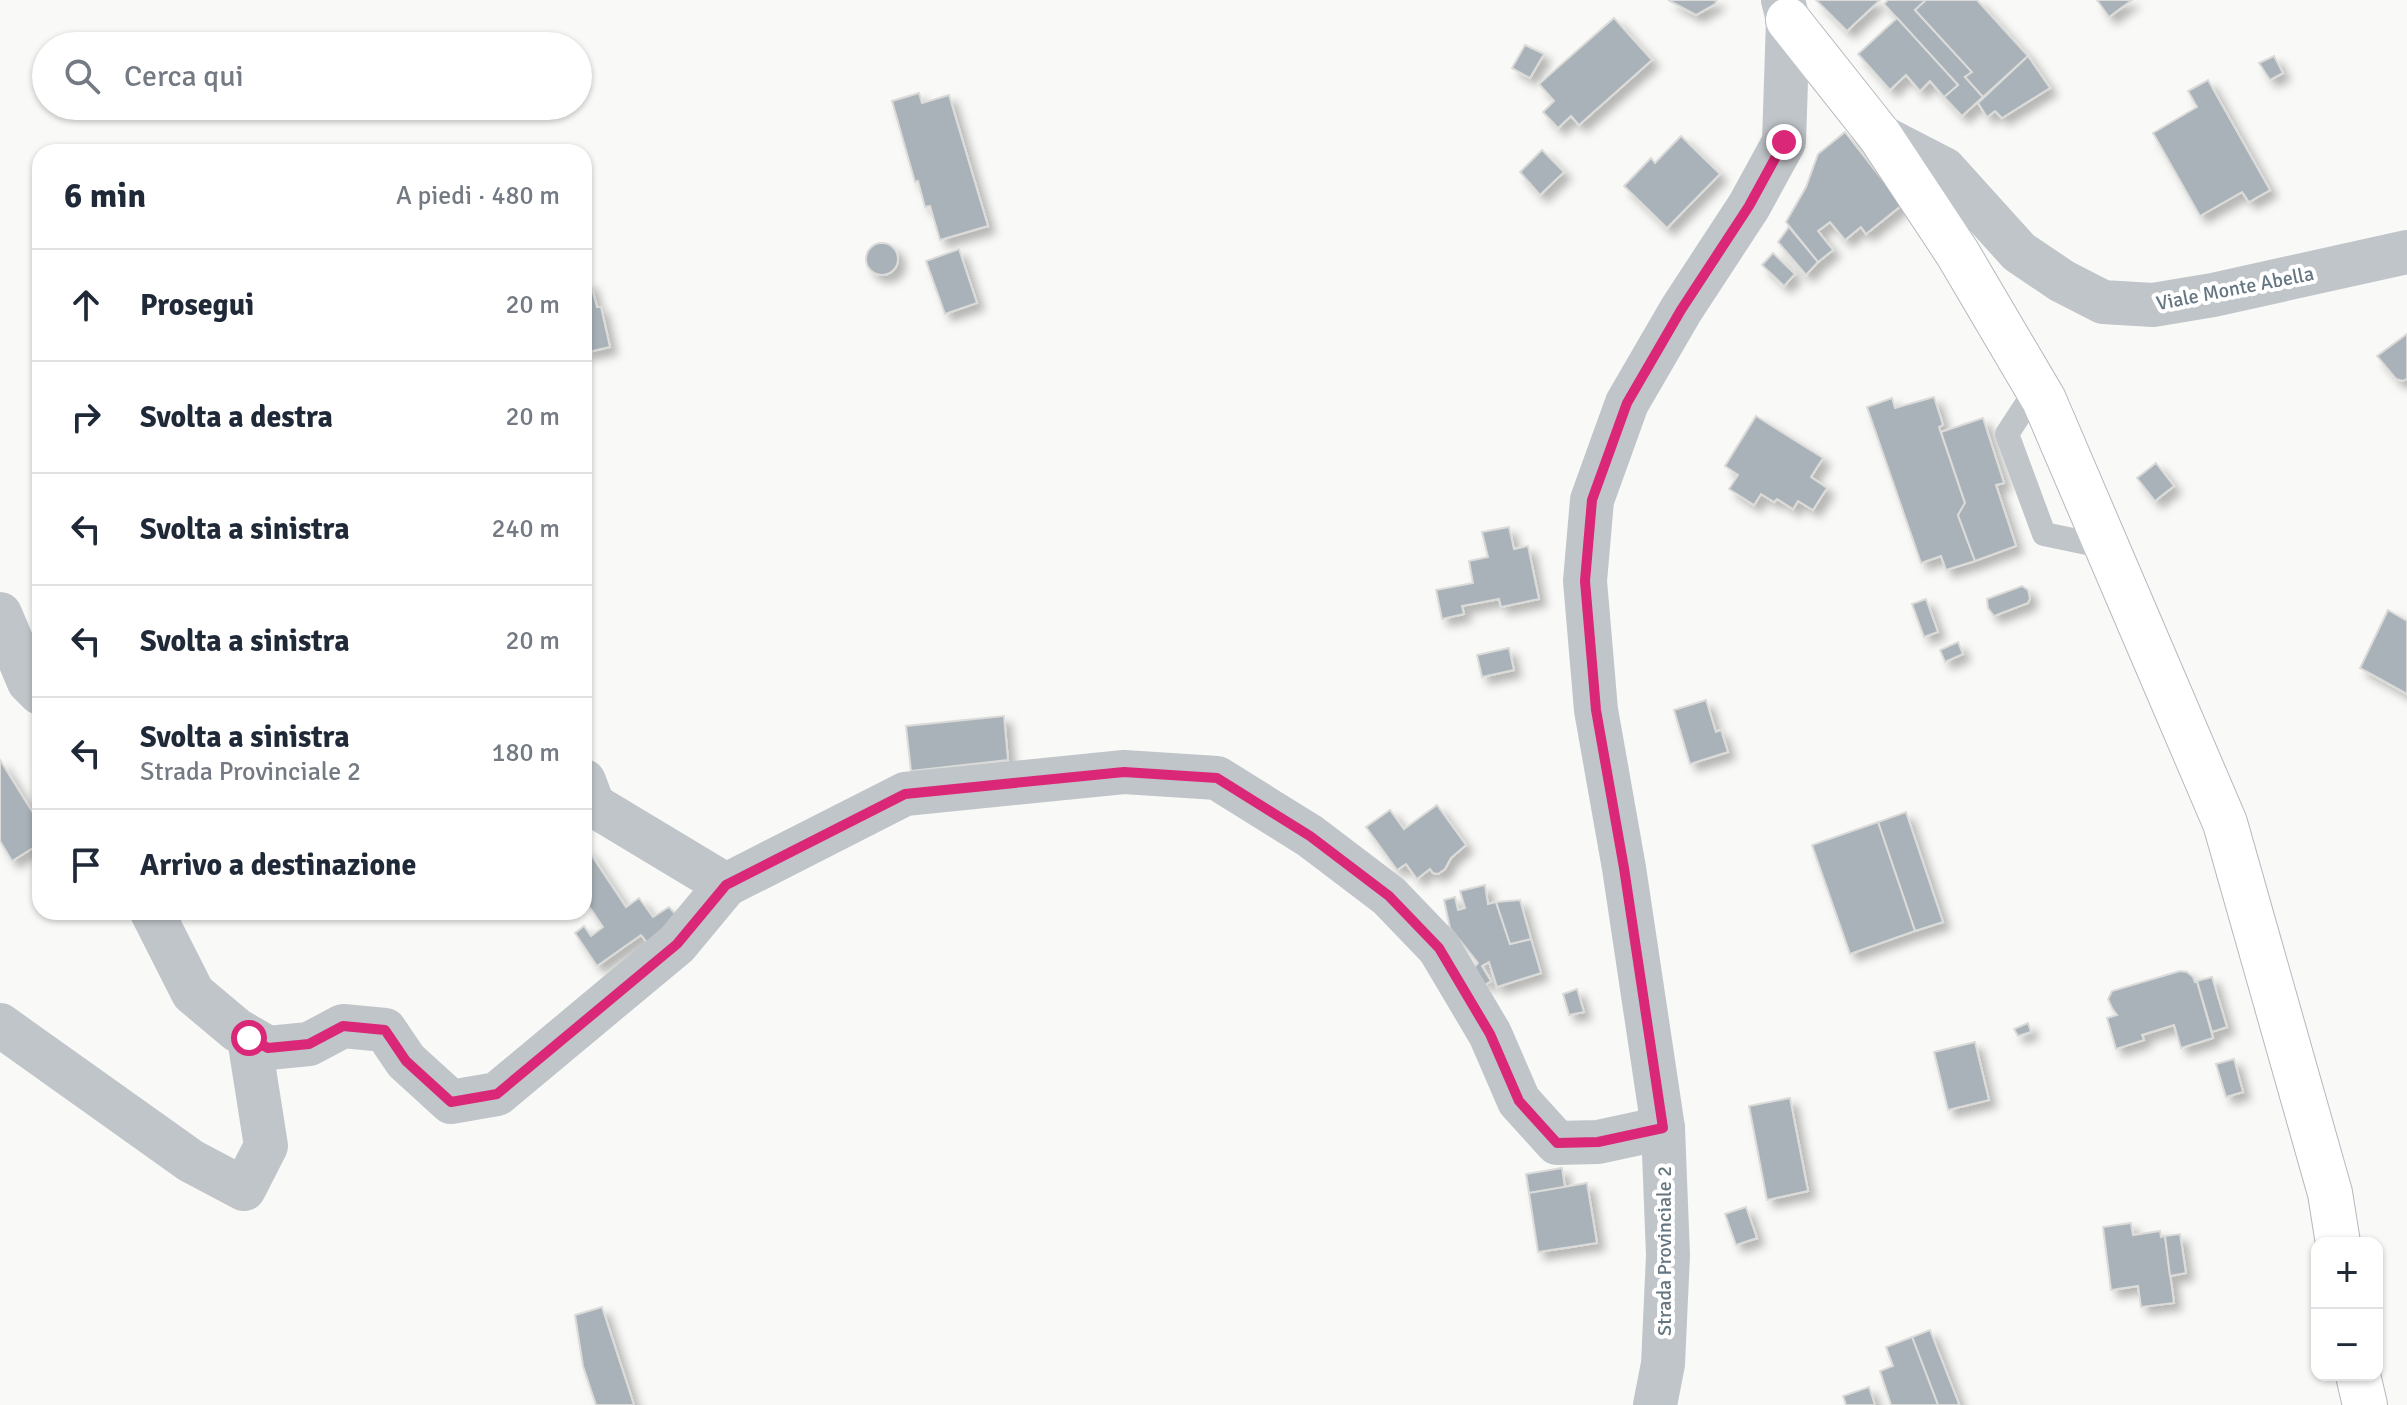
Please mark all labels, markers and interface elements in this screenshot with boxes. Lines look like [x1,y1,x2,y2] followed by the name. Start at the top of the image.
[32,32,592,120] search box
[60,54,104,98] icon: search
[124,58,244,95] text: Cerca qui
[1766,124,1802,160] route end
[64,175,146,217] text: 6 min
[396,180,560,212] text: A piedi · 480 m
[2154,261,2316,316] street label: Viale Monte Abella
[64,283,108,327] icon: ahead
[140,287,254,324] text: Prosegui
[505,289,560,321] text: 20 m
[64,395,108,439] icon: right
[140,399,333,436] text: Svolta a destra
[505,401,560,433] text: 20 m
[64,507,108,551] icon: left
[140,511,350,548] text: Svolta a sinistra
[491,513,560,545] text: 240 m
[64,619,108,663] icon: left
[140,623,350,660] text: Svolta a sinistra
[505,625,560,657] text: 20 m
[140,719,350,756] text: Svolta a sinistra
[64,731,108,775] icon: left
[491,737,560,769] text: 180 m
[140,756,361,788] text: Strada Provinciale 2
[64,843,108,887] icon: arrive
[140,847,416,884] text: Arrivo a destinazione
[231,1020,267,1056] route start
[1652,1166,1677,1336] street label: Strada Provinciale 2
[2311,1237,2383,1381] map controls
[2311,1237,2383,1309] button: +
[2311,1309,2383,1381] button: −

